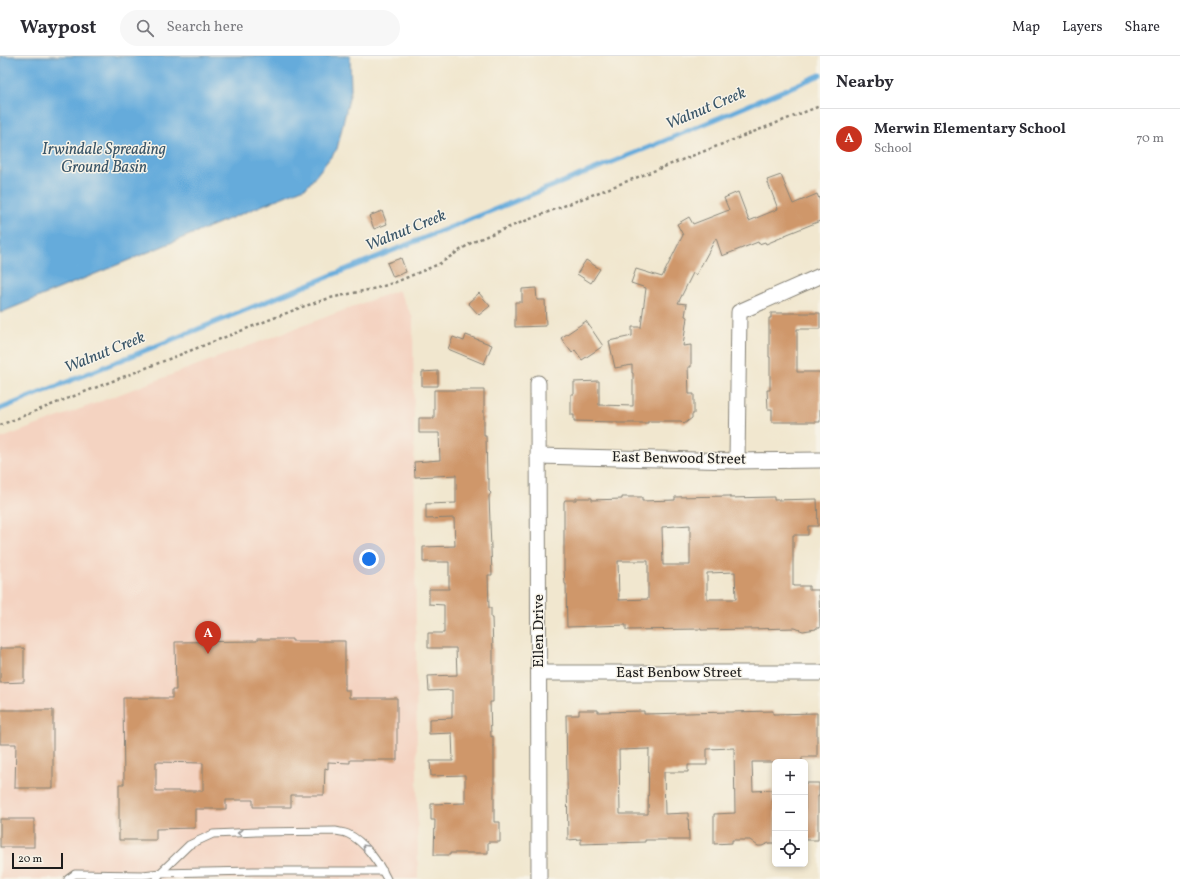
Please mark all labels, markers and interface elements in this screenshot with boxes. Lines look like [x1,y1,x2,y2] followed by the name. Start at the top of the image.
[120,10,400,46] search box
[20,15,96,41] text: Waypost
[134,17,156,39] icon: search
[166,17,243,38] text: Search here
[1012,18,1040,37] text: Map
[1062,18,1102,37] text: Layers
[1124,18,1160,37] text: Share
[836,71,894,94] text: Nearby
[663,82,750,136] water label: Walnut Creek
[874,119,1066,140] text: Merwin Elementary School
[844,130,854,148] text: A
[1136,130,1164,148] text: 70 m
[42,139,166,179] water label: Irwindale Spreading Ground Basin
[874,140,912,158] text: School
[362,205,450,257] water label: Walnut Creek
[61,327,149,379] water label: Walnut Creek
[612,447,746,471] street label: East Benwood Street
[359,549,379,569] your location
[529,594,550,668] street label: Ellen Drive
[195,621,221,654] pin: A
[616,663,742,684] street label: East Benbow Street
[772,759,808,867] map controls
[772,759,808,795] button: +
[772,795,808,831] button: −
[237,828,243,837] one-way arrow
[772,831,808,867] button: locate
[362,844,369,852] one-way arrow
[12,851,63,870] scale bar
[18,852,42,867] text: 20 m

